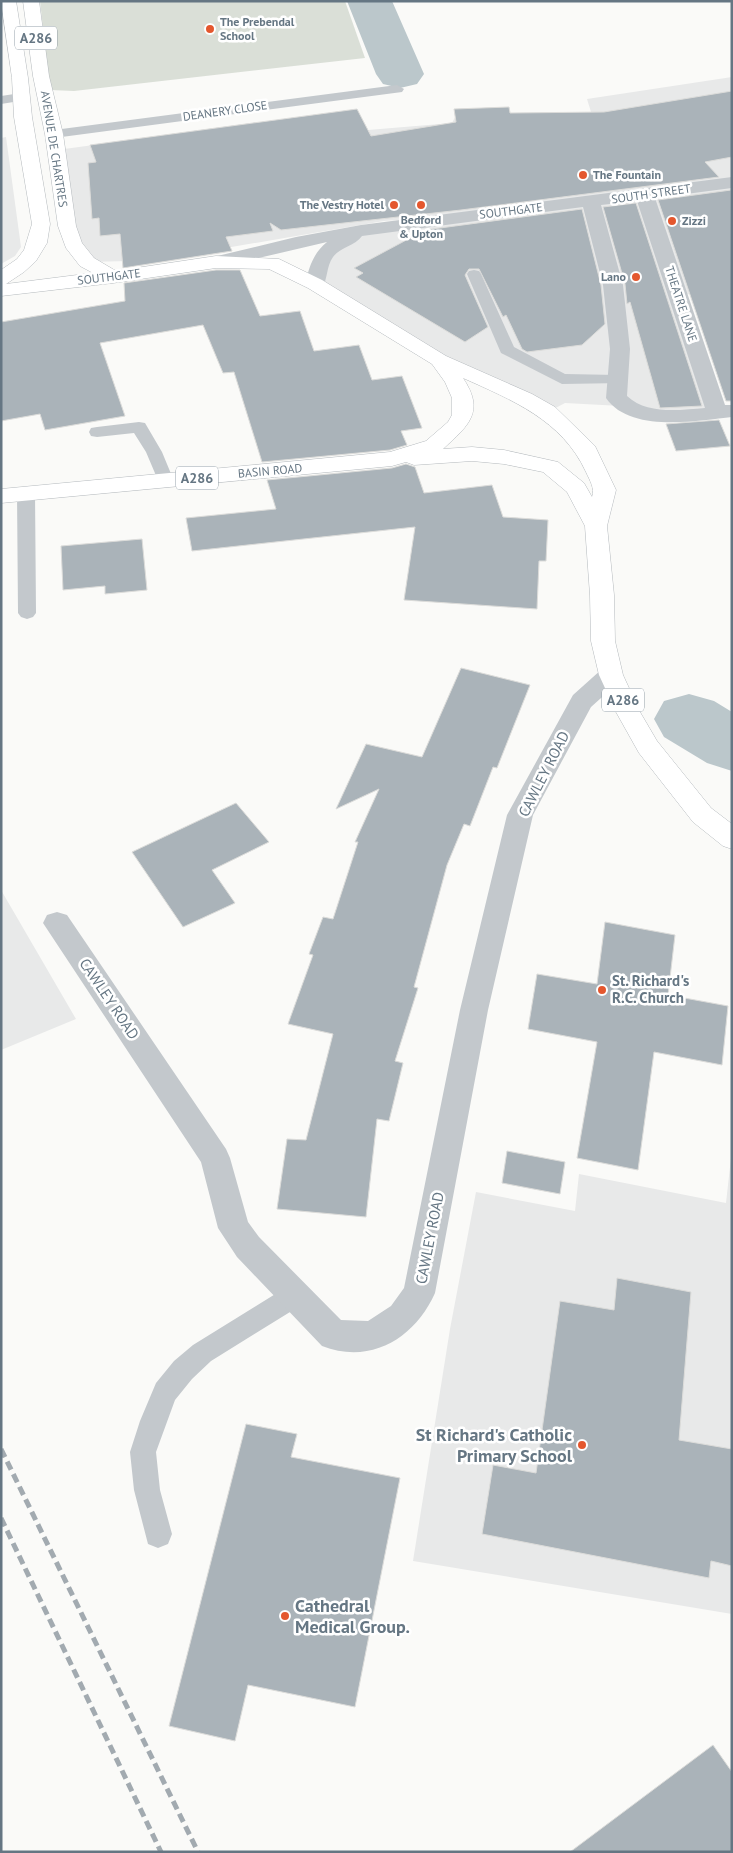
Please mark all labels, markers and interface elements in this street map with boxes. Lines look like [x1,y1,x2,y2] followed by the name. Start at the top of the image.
[220,14,295,43] place label: The Prebendal School
[204,23,216,35] marker: The Prebendal School
[15,26,57,49] road number: A286
[38,90,71,208] street label: AVENUE DE CHARTRES
[182,97,268,124] street label: DEANERY CLOSE
[593,167,661,182] place label: The Fountain
[577,169,589,181] marker: The Fountain
[610,180,692,207] street label: SOUTH STREET
[300,197,384,212] place label: The Vestry Hotel
[388,199,400,211] marker: The Vestry Hotel
[415,199,427,211] marker: Bedford & Upton
[478,199,544,222] street label: SOUTHGATE
[399,212,443,241] place label: Bedford & Upton
[682,213,706,228] place label: Zizzi
[666,215,678,227] marker: Zizzi
[662,264,701,344] street label: THEATRE LANE
[76,265,142,288] street label: SOUTHGATE
[601,269,627,284] place label: Lano
[630,271,642,283] marker: Lano
[237,460,303,481] street label: BASIN ROAD
[176,466,218,489] road number: A286
[602,688,644,712] road number: A286
[514,728,573,820] street label: CAWLEY ROAD
[75,955,143,1043] street label: CAWLEY ROAD
[612,971,689,1007] place label: St. Richard's R.C. Church
[596,984,608,996] marker: St. Richard's R.C. Church
[411,1190,448,1286] street label: CAWLEY ROAD
[416,1423,573,1467] place label: St Richard's Catholic Primary School
[576,1439,588,1451] marker: St Richard's Catholic Primary School
[295,1594,410,1638] place label: Cathedral Medical Group.
[279,1610,291,1622] marker: Cathedral Medical Group.

